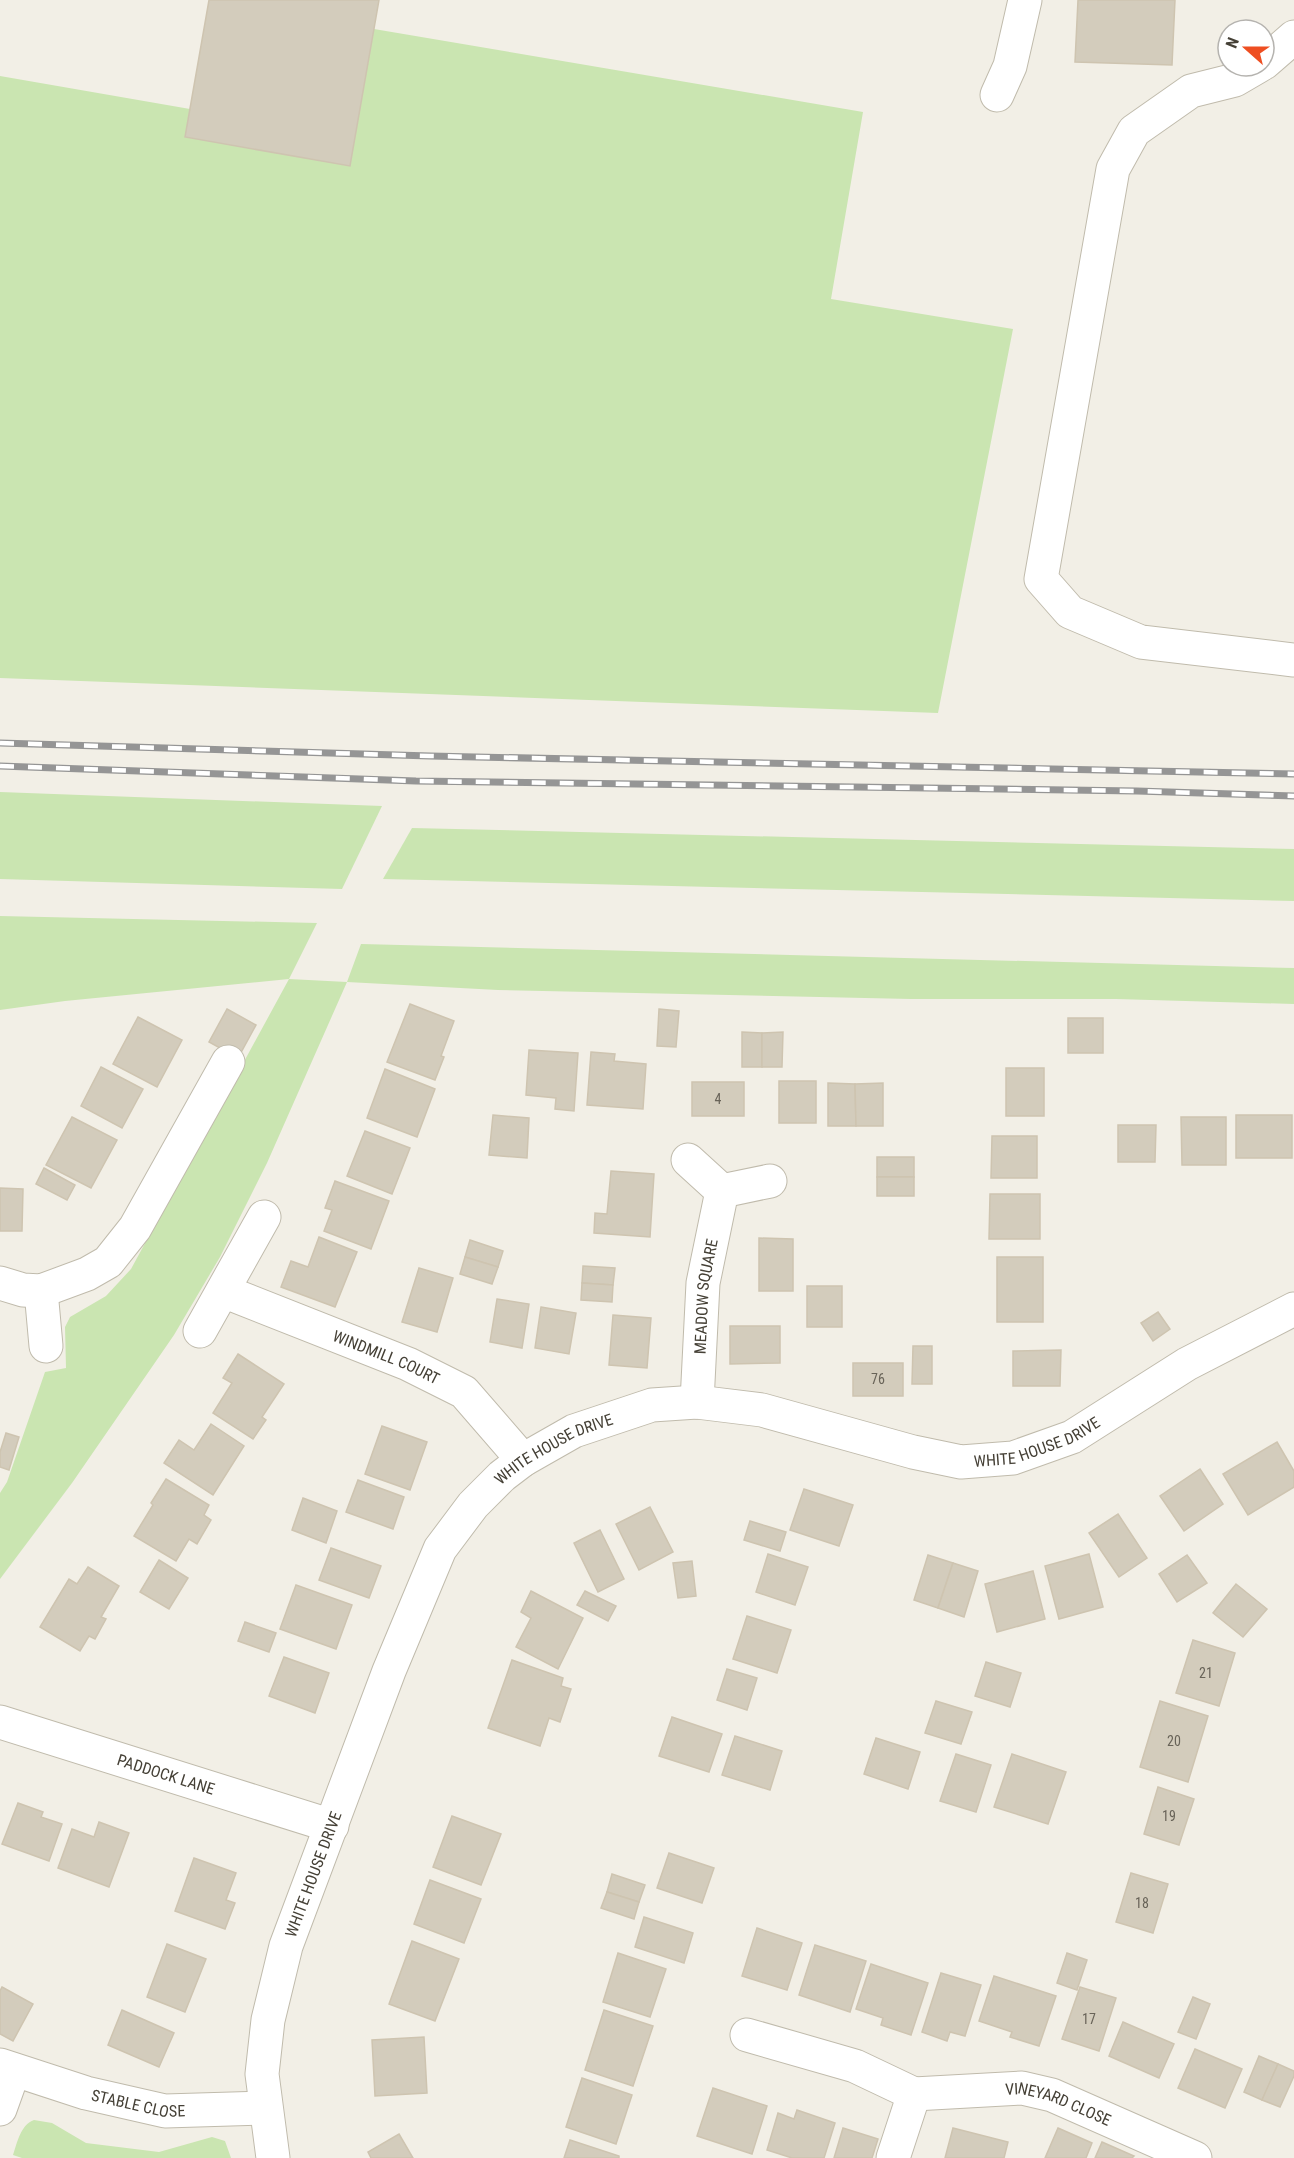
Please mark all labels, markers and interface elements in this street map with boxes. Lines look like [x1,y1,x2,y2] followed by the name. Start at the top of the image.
[1216,18,1276,78] north arrow
[1222,35,1243,51] text: N
[715,1091,722,1107] house number: 4
[690,1237,722,1355] street label: MEADOW SQUARE
[330,1326,443,1388] street label: WINDMILL COURT
[871,1371,885,1387] house number: 76
[490,1410,615,1488] street label: WHITE HOUSE DRIVE
[973,1413,1103,1471] street label: WHITE HOUSE DRIVE
[1199,1665,1213,1681] house number: 21
[1167,1733,1181,1749] house number: 20
[115,1750,217,1799] street label: PADDOCK LANE
[1162,1808,1176,1824] house number: 19
[281,1809,346,1940] street label: WHITE HOUSE DRIVE
[1135,1895,1149,1911] house number: 18
[1082,2011,1096,2027] house number: 17
[1005,2078,1114,2130] street label: VINEYARD CLOSE
[90,2086,186,2122] street label: STABLE CLOSE

